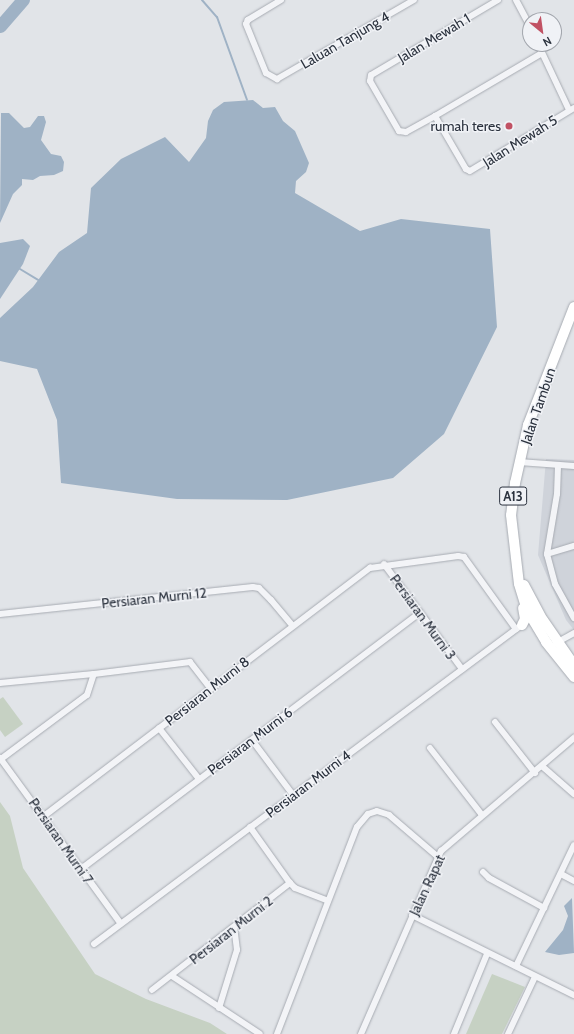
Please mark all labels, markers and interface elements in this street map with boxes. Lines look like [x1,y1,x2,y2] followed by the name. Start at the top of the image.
[298,8,392,72] street label: Laluan Tanjung 4
[395,10,473,66] street label: Jalan Mewah 1
[522,12,562,52] north arrow
[541,34,554,50] text: N
[480,111,560,171] street label: Jalan Mewah 5
[430,118,501,134] place label: rumah teres
[504,121,514,131] marker: rumah teres
[517,366,559,446] street label: Jalan Tambun
[499,485,527,507] road number: A13
[386,571,460,663] street label: Persiaran Murni 3
[101,584,207,612] street label: Persiaran Murni 12
[162,653,252,729] street label: Persiaran Murni 8
[204,704,296,778] street label: Persiaran Murni 6
[262,747,354,821] street label: Persiaran Murni 4
[25,795,97,887] street label: Persiaran Murni 7
[406,852,448,918] street label: Jalan Rapat
[186,892,276,968] street label: Persiaran Murni 2

